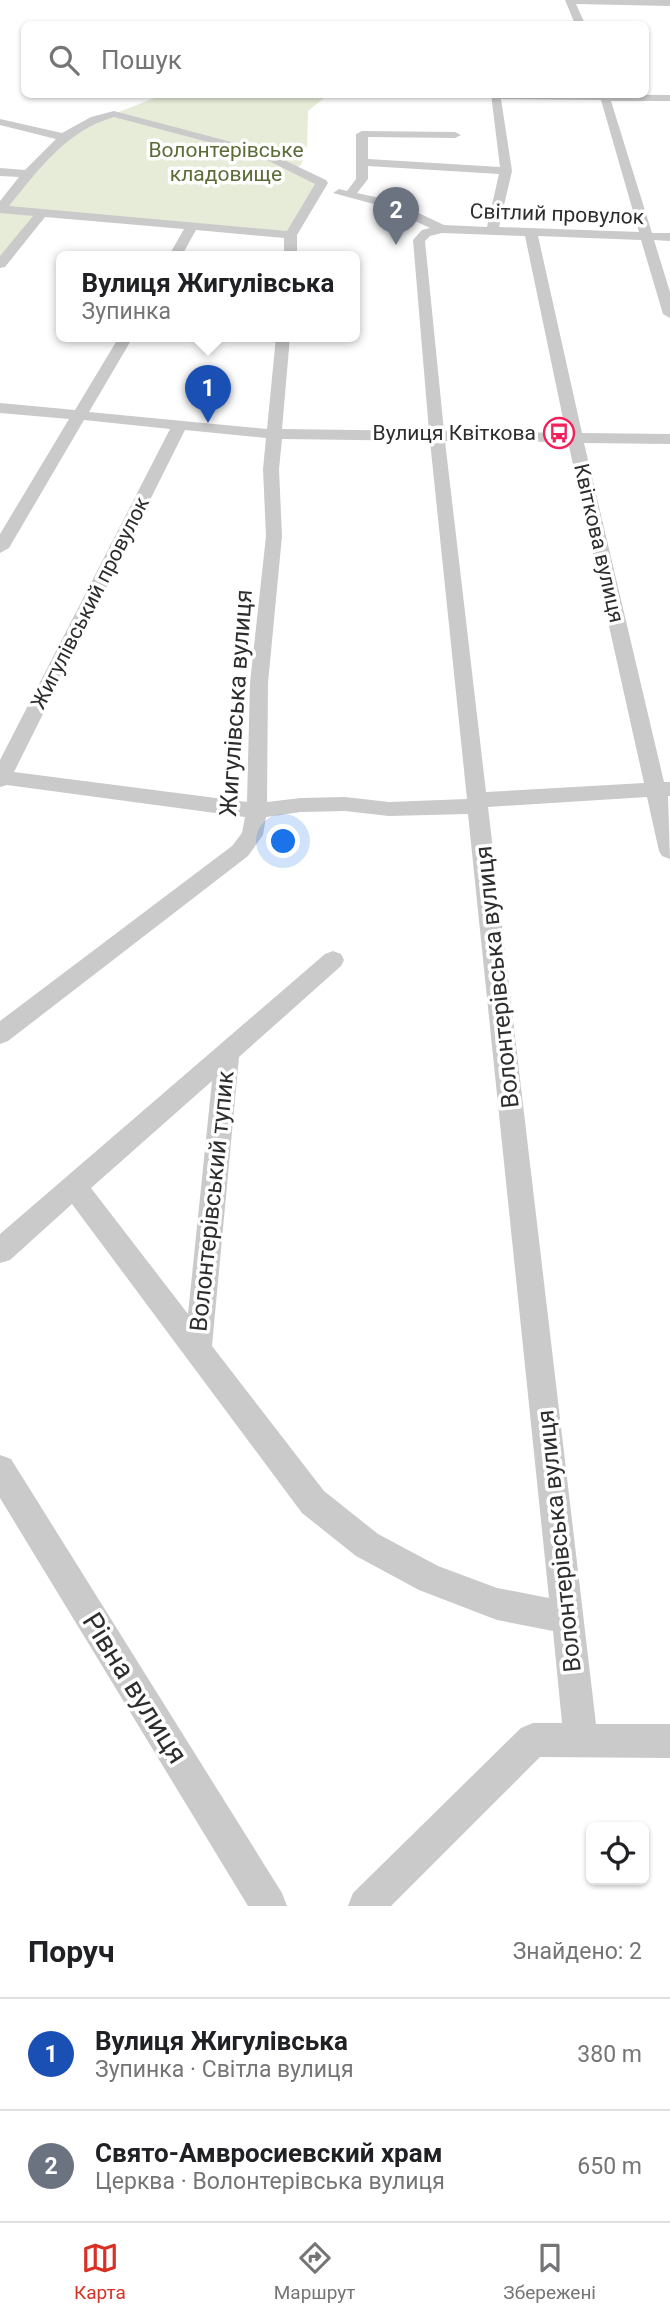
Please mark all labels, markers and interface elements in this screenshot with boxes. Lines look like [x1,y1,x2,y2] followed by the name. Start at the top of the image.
[21,21,649,98] search box
[45,41,83,79] icon: search
[101,45,182,75] text: Пошук
[148,138,304,186] park label: Волонтерівське кладовище
[373,187,419,245] pin: 2
[469,199,645,229] street label: Світлий провулок
[56,251,360,342] popup
[82,268,334,298] text: Вулиця Жигулівська
[82,298,171,325] text: Зупинка
[185,365,231,423] pin: 1
[542,416,576,450] bus stop icon: Вулиця Квіткова
[373,421,536,445] place label: Вулиця Квіткова
[569,461,629,625] street label: Квіткова вулиця
[26,492,154,713] street label: Жигулівський провулок
[214,589,258,817] street label: Жигулівська вулиця
[266,824,300,858] your location
[469,844,525,1110] street label: Волонтерівська вулиця
[184,1069,240,1333] street label: Волонтерівський тупик
[531,1408,587,1674] street label: Волонтерівська вулиця
[75,1606,195,1770] street label: Рівна вулиця
[586,1822,649,1885] map controls
[586,1822,649,1885] button: locate
[28,1934,115,1969] text: Поруч
[513,1938,642,1965] text: Знайдено: 2
[95,2026,348,2056] text: Вулиця Жигулівська
[44,2041,58,2068] text: 1
[577,2041,642,2068] text: 380 m
[95,2056,354,2083] text: Зупинка · Світла вулиця
[95,2138,442,2168] text: Свято-Амвросиевский храм
[44,2153,58,2180] text: 2
[577,2153,642,2180] text: 650 m
[95,2168,445,2195] text: Церква · Волонтерівська вулиця
[74,2239,126,2304] tab: Карта
[274,2239,355,2304] tab: Маршрут
[503,2239,596,2304] tab: Збережені

